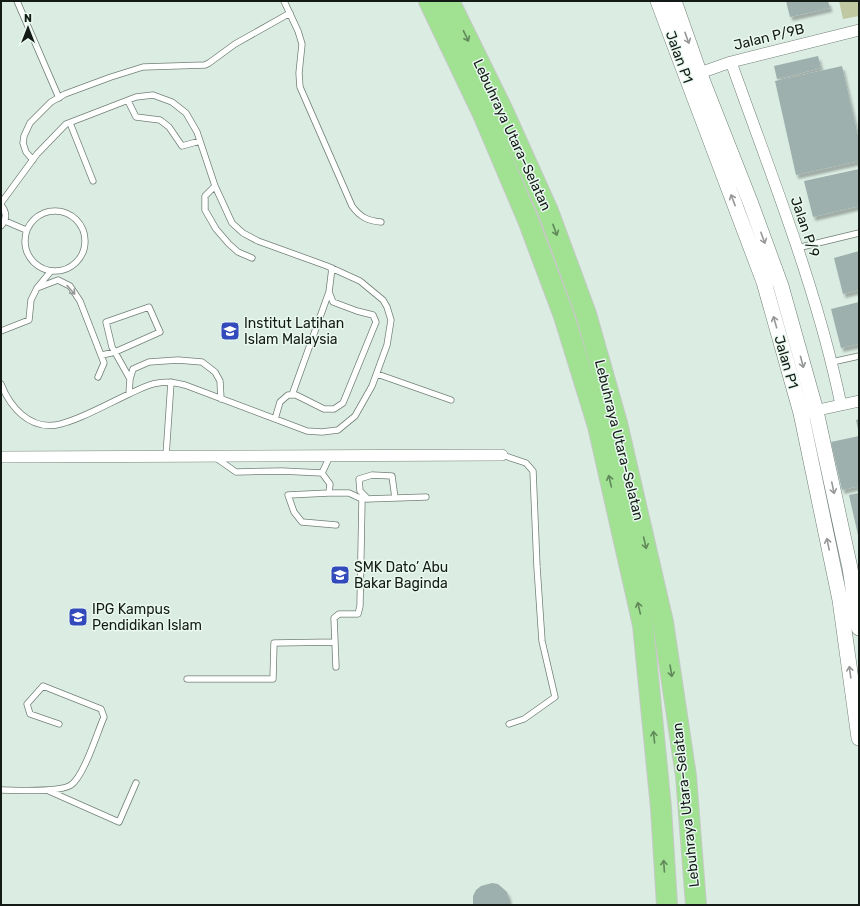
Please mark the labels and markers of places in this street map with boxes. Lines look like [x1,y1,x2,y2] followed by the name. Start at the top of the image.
[244,315,344,348] place label: Institut Latihan Islam Malaysia
[219,320,241,342] school or university icon: Institut Latihan Islam Malaysia
[354,559,448,592] place label: SMK Dato’ Abu Bakar Baginda
[329,564,351,586] school or university icon: SMK Dato’ Abu Bakar Baginda
[92,601,202,634] place label: IPG Kampus Pendidikan Islam
[67,606,89,628] school or university icon: IPG Kampus Pendidikan Islam

